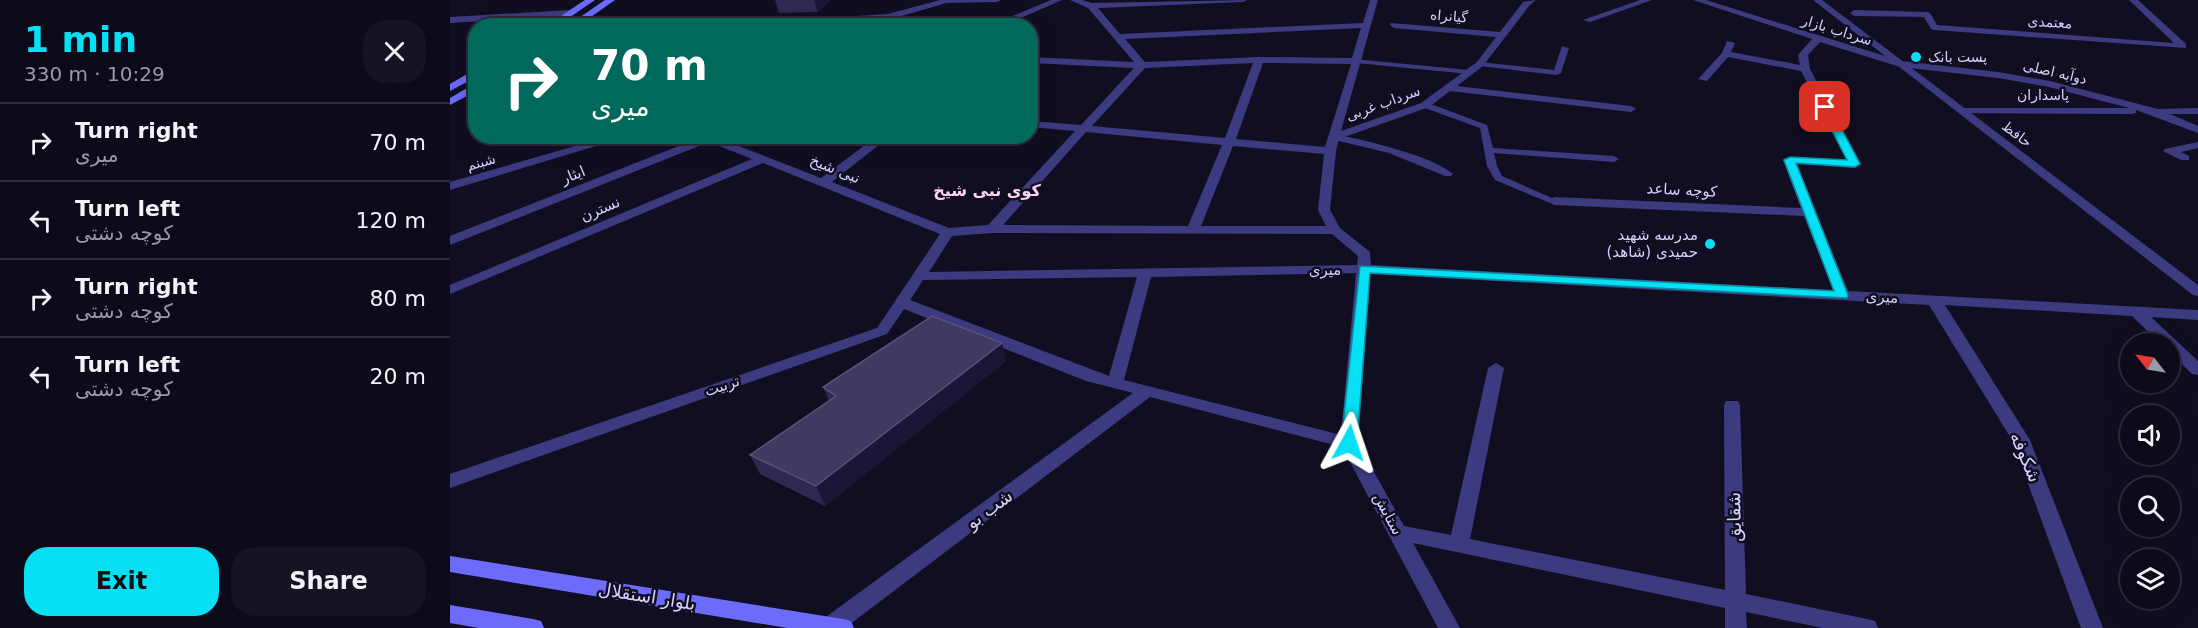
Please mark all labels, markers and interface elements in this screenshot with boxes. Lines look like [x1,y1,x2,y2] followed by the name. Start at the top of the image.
[1429,6,1469,27] street label: گیانراه
[1799,11,1874,49] street label: سرداب بازار
[2027,12,2073,32] street label: معتمدی
[24,19,137,60] text: 1 min
[363,20,426,83] button: close
[591,41,708,90] text: 70 m
[492,42,570,120] icon: right
[1928,49,1987,66] place label: پست بانک
[1909,50,1923,64] marker: پست بانک
[2021,57,2088,88] street label: دوآبه اصلی
[24,62,165,86] text: 330 m · 10:29
[1799,81,1850,132] pin
[1344,82,1423,125] street label: سرداب غربی
[2017,87,2069,104] street label: پاسداران
[1808,90,1841,123] icon: arrive
[591,91,650,122] text: میری
[75,118,198,143] text: Turn right
[1999,118,2035,150] street label: حافظ
[24,126,57,159] icon: right
[370,130,426,155] text: 70 m
[75,143,118,167] text: میری
[465,150,498,175] street label: شبنم
[807,151,863,187] street label: نبی شیخ
[557,162,588,188] street label: ایثار
[1646,179,1719,201] street label: کوچه ساعد
[933,181,1042,200] district label: کوی نبی شیخ
[577,193,623,225] street label: نسترن
[75,196,180,221] text: Turn left
[24,204,57,237] icon: left
[356,208,426,233] text: 120 m
[75,221,173,245] text: کوچه دشتی
[1607,226,1698,261] place label: مدرسه شهید حمیدی (شاهد)
[1703,237,1717,251] marker: مدرسه شهید حمیدی (شاهد)
[1309,261,1341,279] street label: میری
[75,274,198,299] text: Turn right
[24,282,57,315] icon: right
[370,286,426,311] text: 80 m
[1865,287,1899,307] street label: میری
[75,299,173,323] text: کوچه دشتی
[2120,333,2180,393] north arrow
[2120,333,2180,609] map controls
[75,352,180,377] text: Turn left
[24,360,57,393] icon: left
[370,364,426,389] text: 20 m
[702,372,742,400] street label: تربیت
[75,377,173,401] text: کوچه دشتی
[2120,405,2180,465] button: sound
[1317,411,1381,475] position arrow
[2005,429,2046,486] street label: شکوفه
[2120,477,2180,537] button: search
[961,485,1017,535] street label: شب بو
[1369,490,1407,538] street label: ستایش
[1723,492,1746,542] street label: شقایق
[24,547,219,616] button: Exit
[231,547,426,616] button: Share
[2120,549,2180,609] button: layers
[597,578,697,615] street label: بلوار استقلال

